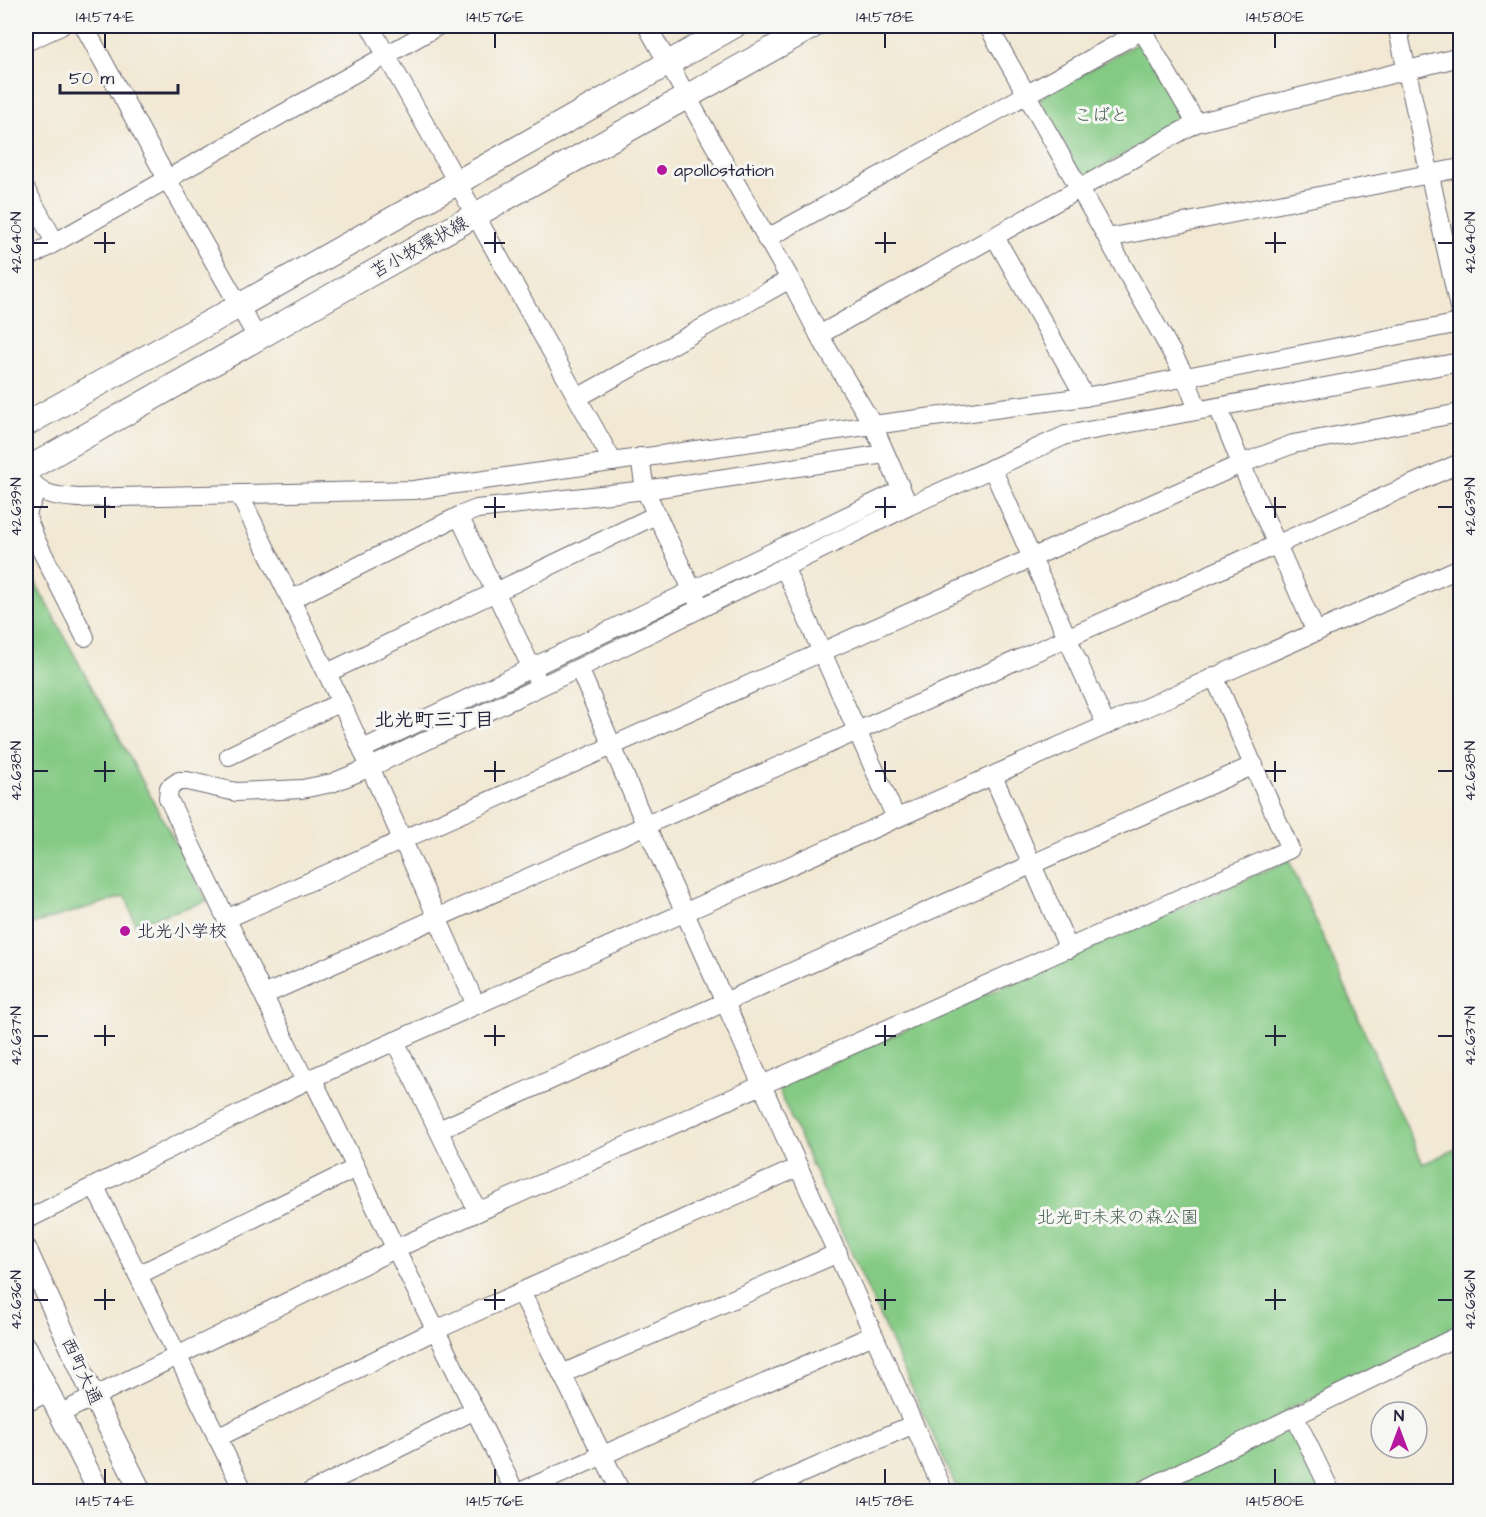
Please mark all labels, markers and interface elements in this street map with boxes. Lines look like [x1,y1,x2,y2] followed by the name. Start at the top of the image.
[76,7,134,28] text: 141.574°E
[466,7,524,28] text: 141.576°E
[856,7,914,28] text: 141.578°E
[1246,7,1304,28] text: 141.580°E
[60,57,178,95] scale bar
[69,66,114,91] text: 50 m
[1074,103,1128,128] park label: こばと
[674,158,774,183] place label: apollostation
[655,163,669,177] marker: apollostation
[366,210,473,285] street label: 苫小牧環状線
[6,212,27,274] text: 42.640°N
[1460,212,1481,274] text: 42.640°N
[6,477,27,537] text: 42.639°N
[1460,477,1481,537] text: 42.639°N
[374,706,494,734] district label: 北光町三丁目
[6,741,27,801] text: 42.638°N
[1460,741,1481,801] text: 42.638°N
[137,919,227,944] place label: 北光小学校
[118,924,132,938] marker: 北光小学校
[6,1006,27,1066] text: 42.637°N
[1460,1006,1481,1066] text: 42.637°N
[1037,1205,1199,1230] park label: 北光町未来の森公園
[6,1270,27,1330] text: 42.636°N
[1460,1270,1481,1330] text: 42.636°N
[55,1333,108,1409] street label: 西町大通
[1369,1400,1429,1460] north arrow
[1394,1405,1404,1427] text: N
[76,1491,134,1512] text: 141.574°E
[466,1491,524,1512] text: 141.576°E
[856,1491,914,1512] text: 141.578°E
[1246,1491,1304,1512] text: 141.580°E

